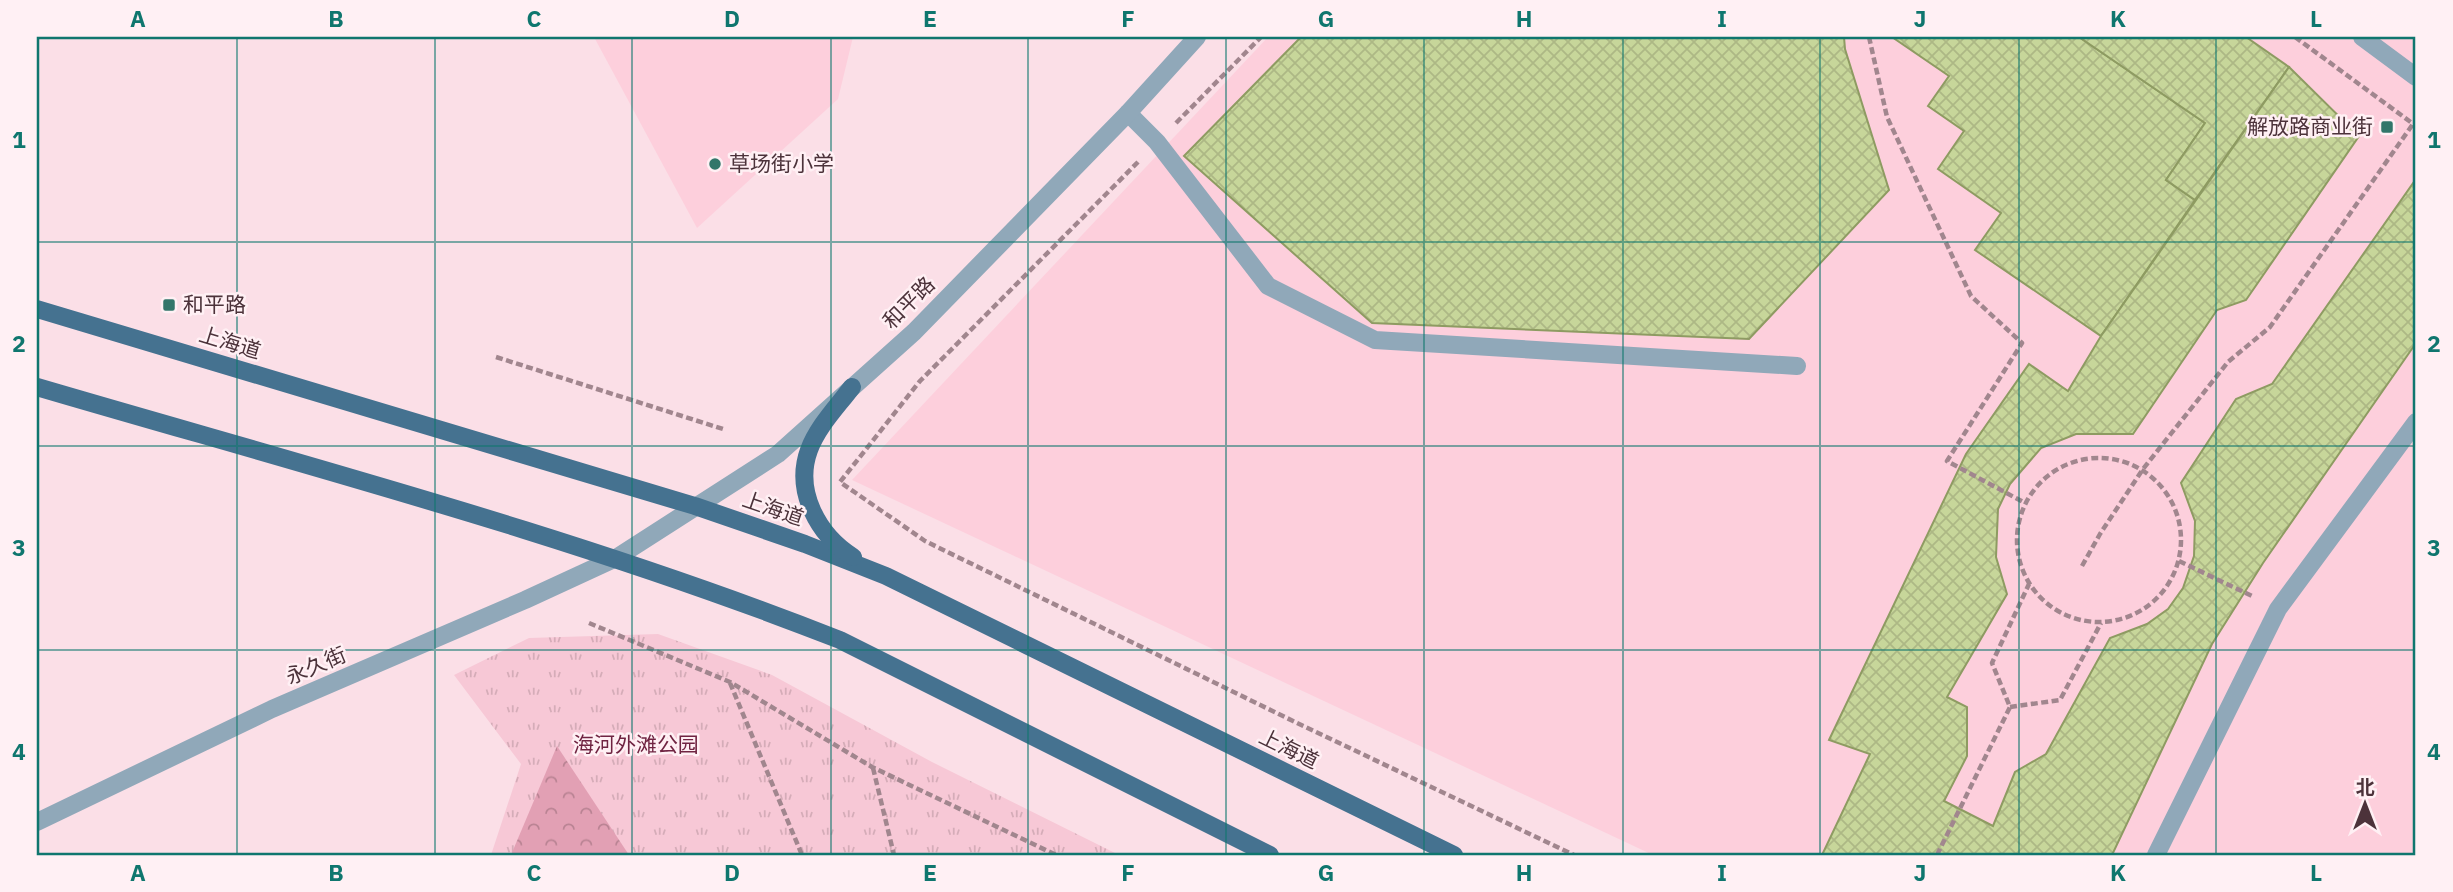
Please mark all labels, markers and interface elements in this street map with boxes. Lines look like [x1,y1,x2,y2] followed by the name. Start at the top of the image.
[130,3,146,33] text: A
[328,3,344,33] text: B
[527,3,542,33] text: C
[724,3,740,33] text: D
[923,3,937,33] text: E
[1121,3,1135,33] text: F
[1318,3,1334,33] text: G
[1516,3,1532,33] text: H
[1717,3,1727,33] text: I
[1914,3,1926,33] text: J
[2110,3,2126,33] text: K
[2310,3,2322,33] text: L
[2247,112,2373,140] place label: 解放路商业街
[2379,119,2395,135] marker: 解放路商业街
[12,124,26,154] text: 1
[2427,124,2441,154] text: 1
[729,149,834,177] place label: 草场街小学
[707,156,723,172] marker: 草场街小学
[876,270,940,334] street label: 和平路
[183,290,246,318] place label: 和平路
[161,297,177,313] marker: 和平路
[196,319,265,365] street label: 上海道
[12,328,26,358] text: 2
[2427,328,2441,358] text: 2
[739,485,808,532] street label: 上海道
[12,532,26,562] text: 3
[2427,532,2441,562] text: 3
[281,640,350,690] street label: 永久街
[1255,722,1324,774] street label: 上海道
[573,730,699,758] park label: 海河外滩公园
[12,736,26,766] text: 4
[2427,736,2441,766] text: 4
[2330,770,2400,840] north arrow
[2355,775,2375,799] text: 北
[130,857,146,887] text: A
[328,857,344,887] text: B
[527,857,542,887] text: C
[724,857,740,887] text: D
[923,857,937,887] text: E
[1121,857,1135,887] text: F
[1318,857,1334,887] text: G
[1516,857,1532,887] text: H
[1717,857,1727,887] text: I
[1914,857,1926,887] text: J
[2110,857,2126,887] text: K
[2310,857,2322,887] text: L

